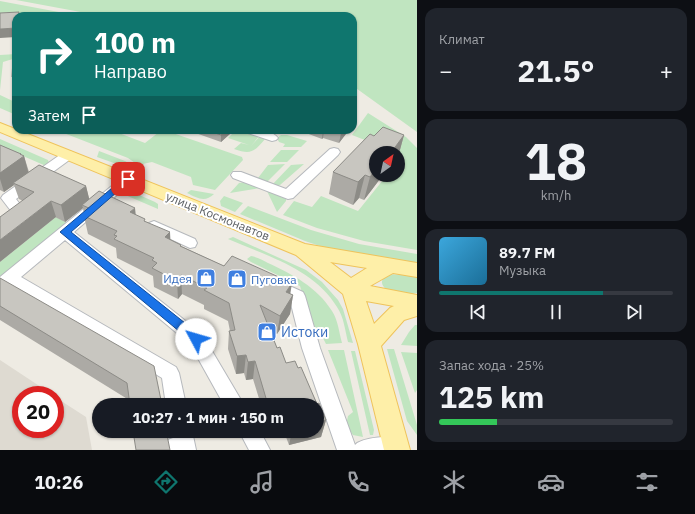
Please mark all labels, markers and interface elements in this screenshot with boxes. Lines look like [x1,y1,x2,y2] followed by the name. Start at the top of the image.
[94,24,176,61] text: 100 m
[28,28,80,80] icon: right
[439,31,485,48] text: Климат
[517,51,595,90] text: 21.5°
[439,56,452,85] text: −
[660,56,673,85] text: +
[94,60,167,83] text: Направо
[78,104,100,126] icon: arrive
[28,106,70,125] text: Затем
[525,127,587,194] text: 18
[369,146,405,182] north arrow
[369,146,405,182] map controls
[111,162,145,196] pin
[117,168,139,190] icon: arrive
[541,187,571,204] text: km/h
[164,188,272,244] street label: улица Космонавтов
[499,243,555,262] text: 89.7 FM
[499,262,546,279] text: Музыка
[195,267,217,289] shop icon: Идея
[226,268,248,290] shop icon: Пуговка
[163,271,192,286] place label: Идея
[251,272,297,287] place label: Пуговка
[467,301,489,323] icon: previous
[545,301,567,323] icon: pause
[623,301,645,323] icon: next
[175,318,217,360] position arrow
[256,321,278,343] shop icon: Истоки
[281,323,328,341] place label: Истоки
[439,357,544,374] text: Запас хода · 25%
[439,377,544,416] text: 125 km
[12,386,64,438] speed limit sign: 20
[132,408,284,427] text: 10:27 · 1 мин · 150 m
[152,468,180,496] icon: directions
[248,468,276,496] icon: music
[344,468,372,496] icon: phone
[440,468,468,496] icon: climate
[537,468,565,496] icon: car
[633,468,661,496] icon: filters
[34,471,83,494] text: 10:26

